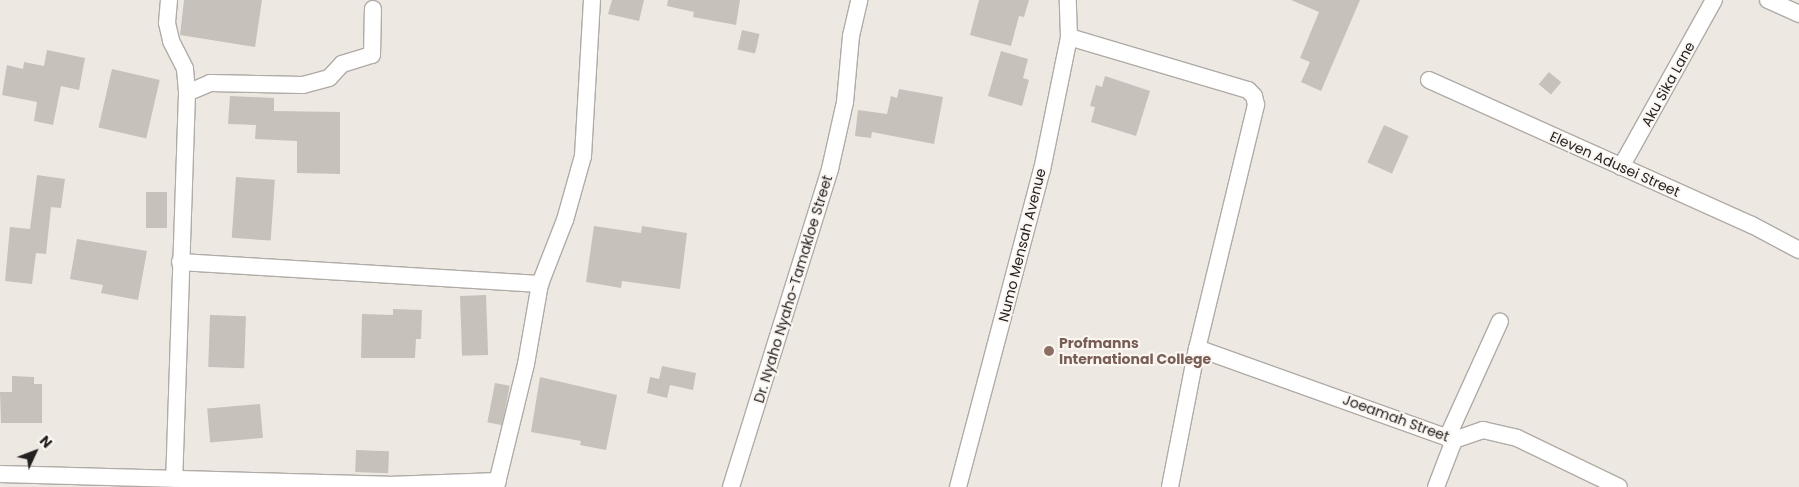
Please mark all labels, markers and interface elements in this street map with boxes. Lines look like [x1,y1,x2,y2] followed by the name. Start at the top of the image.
[1638,39,1698,129] street label: Aku Sika Lane
[1547,128,1683,200] street label: Eleven Adusei Street
[995,166,1049,324] street label: Numo Mensah Avenue
[750,173,836,405] street label: Dr. Nyaho Nyaho-Tamakloe Street
[1059,335,1211,368] place label: Profmanns International College
[1043,345,1055,357] marker: Profmanns International College
[1340,391,1452,445] street label: Joeamah Street
[10,427,60,477] north arrow
[35,431,57,452] text: N

